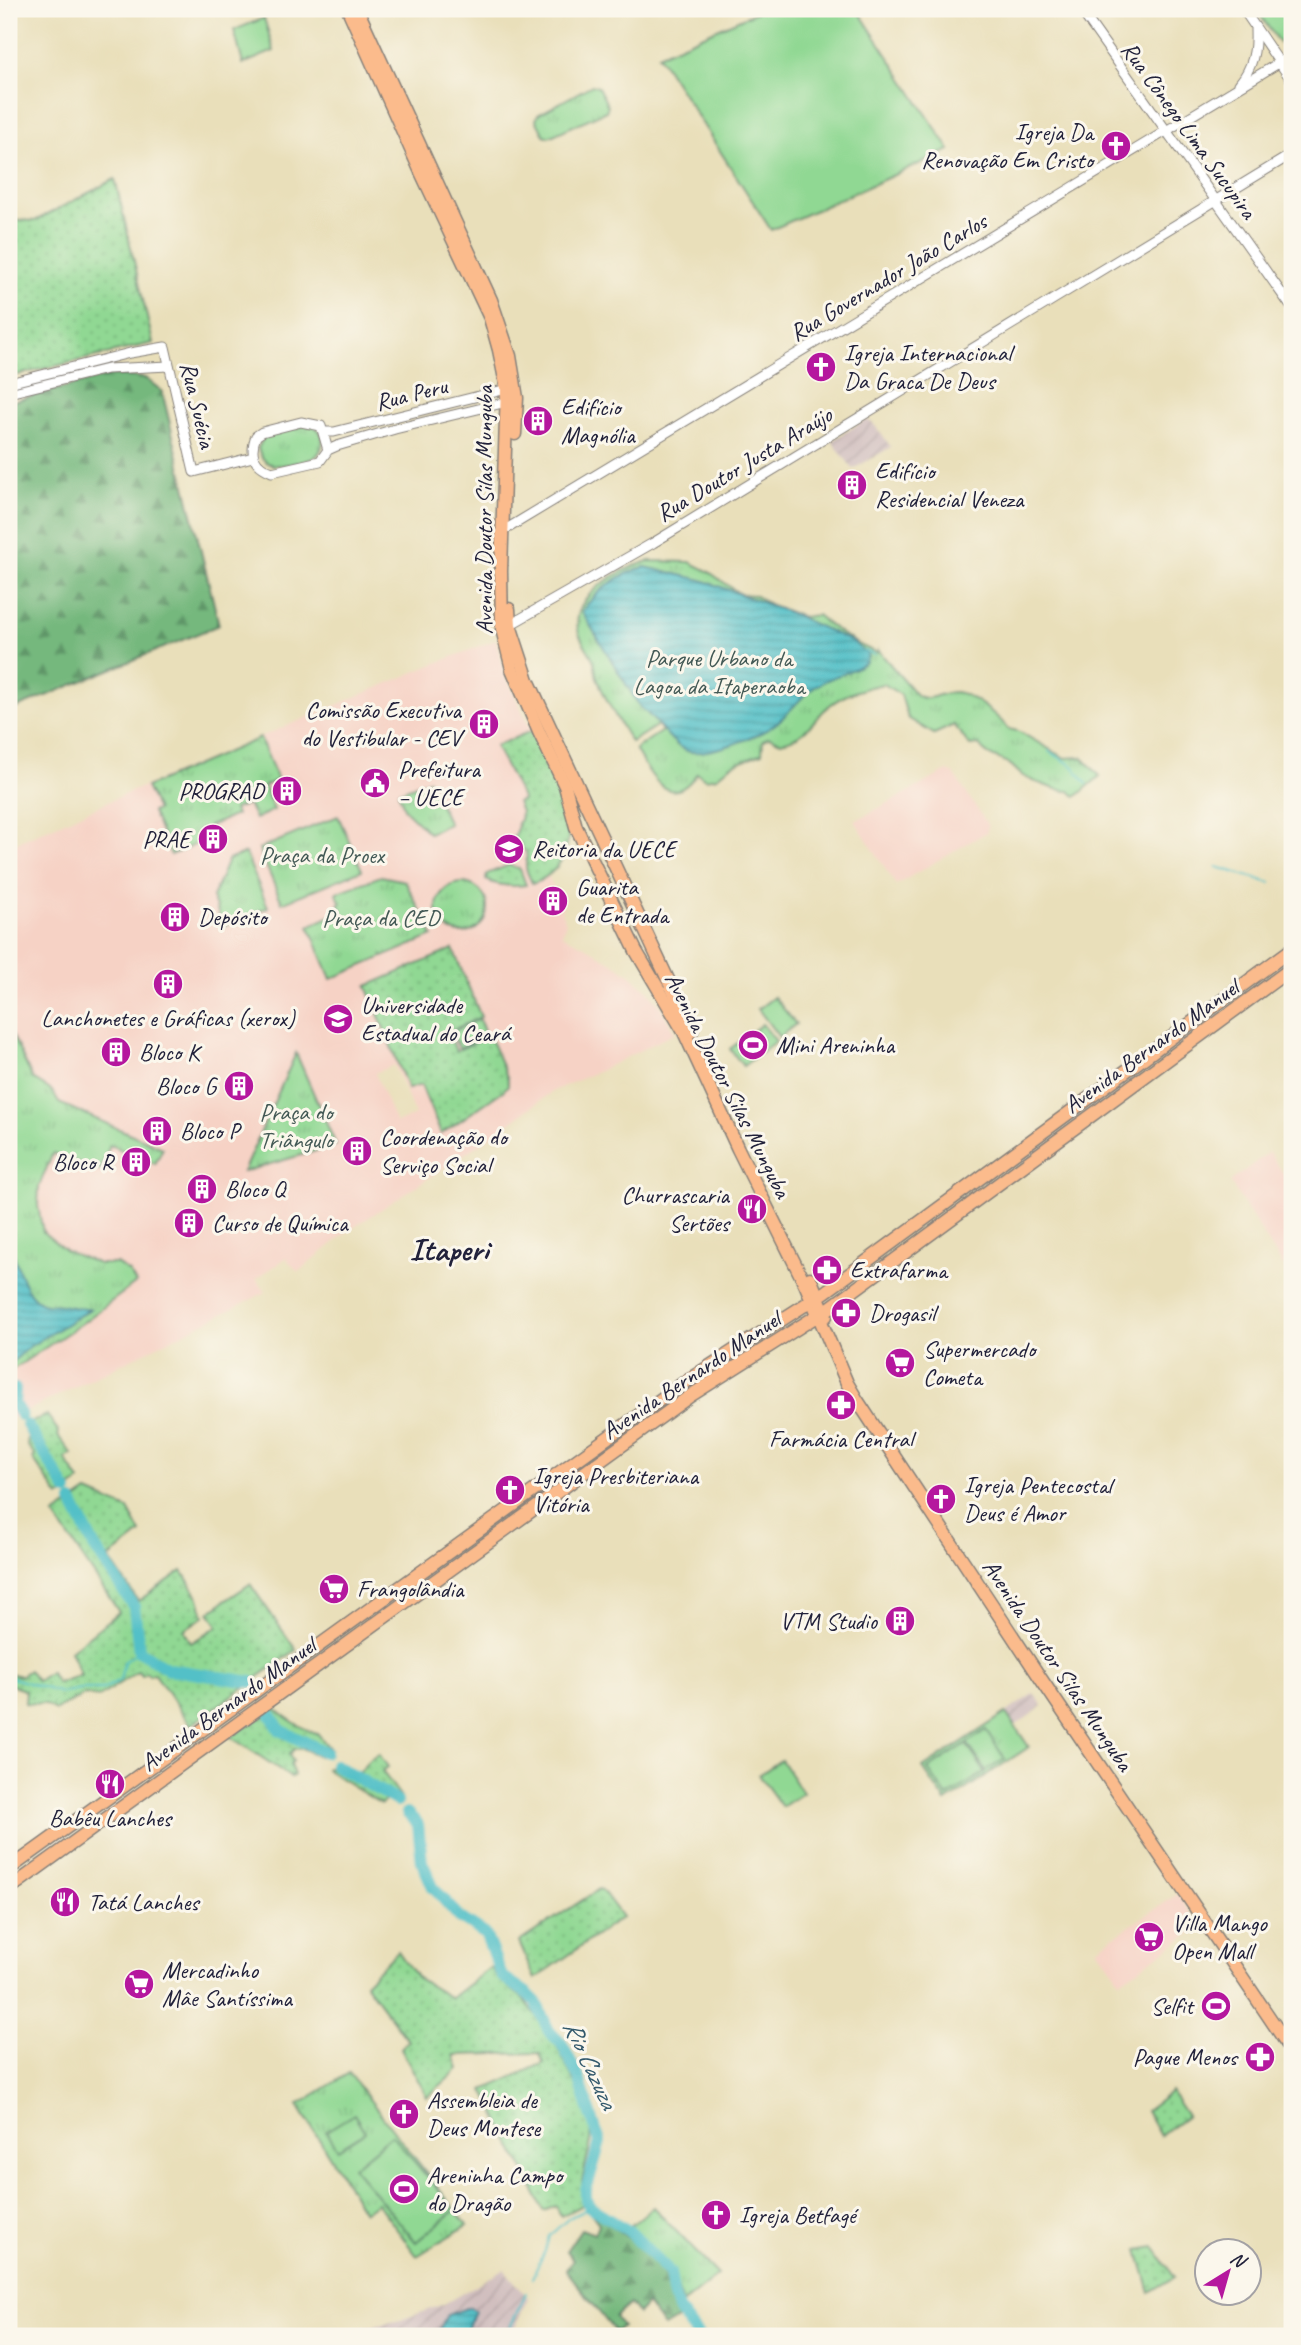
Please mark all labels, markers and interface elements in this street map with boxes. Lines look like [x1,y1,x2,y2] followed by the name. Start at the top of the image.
[1115,35,1264,226] street label: Rua Cônego Lima Sucupira
[921,117,1096,175] place label: Igreja Da Renovação Em Cristo
[1099,129,1133,163] church icon: Igreja Da Renovação Em Cristo
[784,205,994,348] street label: Rua Governador João Carlos
[844,338,1015,396] place label: Igreja Internacional Da Graca De Deus
[804,350,838,384] church icon: Igreja Internacional Da Graca De Deus
[174,359,223,452] street label: Rua Suécia
[372,370,452,417] street label: Rua Peru
[469,384,499,634] street label: Avenida Doutor Silas Munguba
[561,392,636,450] place label: Edifício Magnólia
[651,399,839,528] street label: Rua Doutor Justa Araújo
[521,404,555,438] building icon: Edifício Magnólia
[875,456,1025,514] place label: Edifício Residencial Veneza
[835,468,869,502] building icon: Edifício Residencial Veneza
[634,643,807,701] park label: Parque Urbano da Lagoa da Itaperaoba
[302,695,466,753] place label: Comissão Executiva do Vestibular - CEV
[467,707,501,741] building icon: Comissão Executiva do Vestibular - CEV
[398,754,481,812] place label: Prefeitura – UECE
[358,766,392,800] public building icon: Prefeitura – UECE
[270,774,304,808] building icon: PROGRAD
[178,776,266,806] place label: PROGRAD
[196,822,230,856] building icon: PRAE
[142,824,193,854] place label: PRAE
[492,832,526,866] school or university icon: Reitoria da UECE
[532,834,678,864] place label: Reitoria da UECE
[260,840,386,870] park label: Praça da Proex
[576,872,670,930] place label: Guarita de Entrada
[536,884,570,918] building icon: Guarita de Entrada
[158,900,192,934] building icon: Depósito
[198,902,269,932] place label: Depósito
[322,903,442,933] park label: Praça da CED
[151,967,185,1001] building icon: Lanchonetes e Gráficas (xerox)
[658,967,798,1204] street label: Avenida Doutor Silas Munguba
[1058,970,1248,1120] street label: Avenida Bernardo Manuel
[361,990,513,1048] place label: Universidade Estadual do Ceará
[321,1002,355,1036] school or university icon: Universidade Estadual do Ceará
[41,1003,296,1033] place label: Lanchonetes e Gráficas (xerox)
[736,1028,770,1062] sports icon: Mini Areninha
[776,1030,896,1060] place label: Mini Areninha
[99,1035,133,1069] building icon: Bloco K
[139,1037,203,1067] place label: Bloco K
[222,1069,256,1103] building icon: Bloco G
[156,1071,218,1101] place label: Bloco G
[259,1097,335,1155] park label: Praça do Triângulo
[140,1114,174,1148] building icon: Bloco P
[180,1116,242,1146] place label: Bloco P
[380,1122,509,1180] place label: Coordenação do Serviço Social
[340,1134,374,1168] building icon: Coordenação do Serviço Social
[119,1145,153,1179] building icon: Bloco R
[53,1147,115,1177] place label: Bloco R
[185,1172,219,1206] building icon: Bloco Q
[225,1174,287,1204] place label: Bloco Q
[622,1180,732,1238] place label: Churrascaria Sertões
[735,1192,769,1226] restaurant icon: Churrascaria Sertões
[172,1206,206,1240] building icon: Curso de Química
[212,1208,349,1238] place label: Curso de Química
[410,1229,493,1270] district label: Itaperi
[810,1253,844,1287] pharmacy icon: Extrafarma
[850,1255,949,1285] place label: Extrafarma
[829,1296,863,1330] pharmacy icon: Drogasil
[869,1298,939,1328] place label: Drogasil
[596,1302,789,1446] street label: Avenida Bernardo Manuel
[923,1334,1038,1392] place label: Supermercado Cometa
[883,1346,917,1380] supermarket icon: Supermercado Cometa
[824,1388,858,1422] pharmacy icon: Farmácia Central
[769,1424,917,1454] place label: Farmácia Central
[533,1461,699,1519] place label: Igreja Presbiteriana Vitória
[964,1470,1116,1528] place label: Igreja Pentecostal Deus é Amor
[493,1473,527,1507] church icon: Igreja Presbiteriana Vitória
[924,1482,958,1516] church icon: Igreja Pentecostal Deus é Amor
[976,1553,1141,1778] street label: Avenida Doutor Silas Munguba
[317,1572,351,1606] supermarket icon: Frangolândia
[357,1574,465,1604] place label: Frangolândia
[883,1604,917,1638] building icon: VTM Studio
[780,1606,879,1636] place label: VTM Studio
[135,1628,325,1778] street label: Avenida Bernardo Manuel
[93,1767,127,1801] restaurant icon: Babêu Lanches
[49,1803,174,1833] place label: Babêu Lanches
[48,1885,82,1919] restaurant icon: Tatá Lanches
[88,1887,201,1917] place label: Tatá Lanches
[1172,1908,1268,1966] place label: Villa Mango Open Mall
[1132,1920,1166,1954] supermarket icon: Villa Mango Open Mall
[162,1955,293,2013] place label: Mercadinho Mâe Santíssima
[122,1967,156,2001] supermarket icon: Mercadinho Mâe Santíssima
[1199,1989,1233,2023] sports icon: Selfit
[1151,1991,1195,2021] place label: Selfit
[556,2015,626,2116] water label: Rio Cazuza
[1243,2040,1277,2074] pharmacy icon: Pague Menos
[1133,2042,1239,2072] place label: Pague Menos
[427,2085,542,2143] place label: Assembleia de Deus Montese
[387,2097,421,2131] church icon: Assembleia de Deus Montese
[427,2160,565,2218] place label: Areninha Campo do Dragão
[387,2172,421,2206] sports icon: Areninha Campo do Dragão
[699,2198,733,2232] church icon: Igreja Betfagé
[739,2200,860,2230] place label: Igreja Betfagé
[1192,2236,1262,2306] north arrow
[1226,2246,1252,2274] text: N

